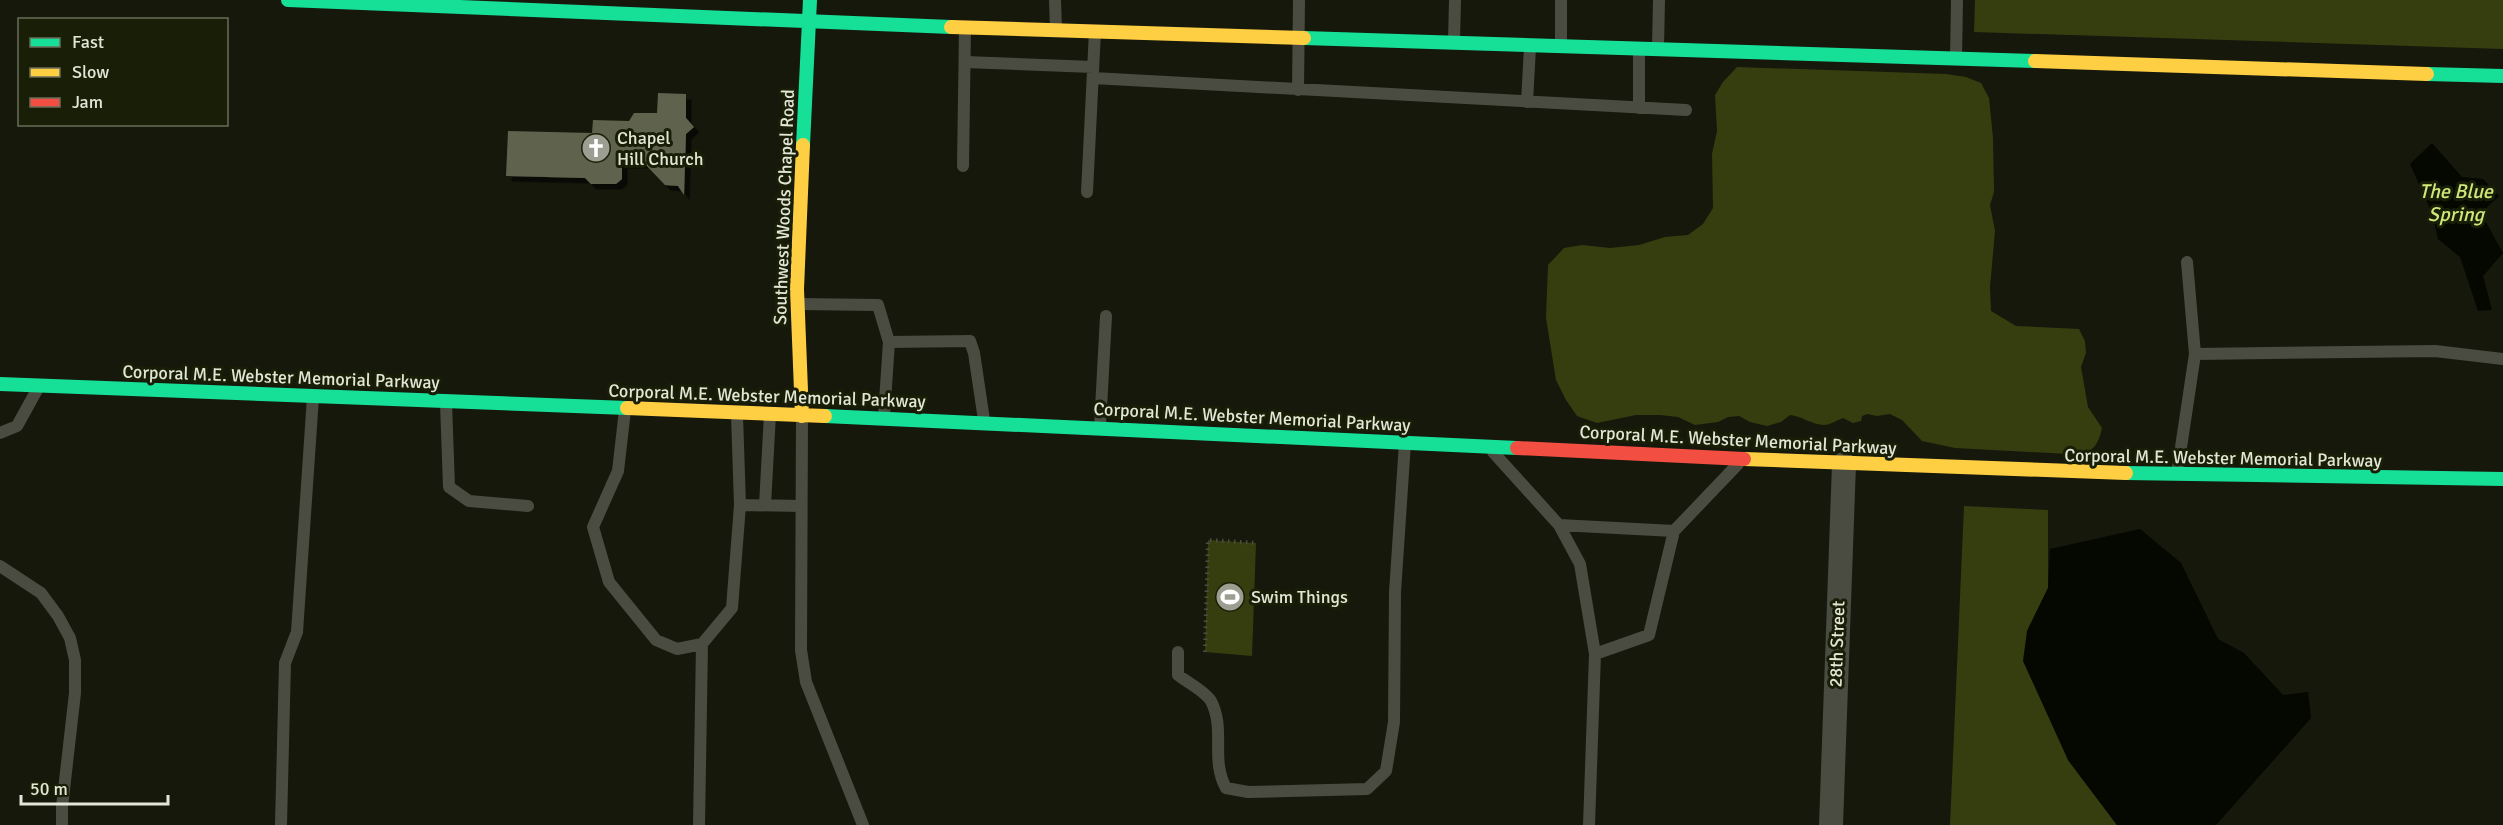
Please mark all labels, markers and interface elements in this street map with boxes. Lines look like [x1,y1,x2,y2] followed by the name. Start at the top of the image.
[18,18,228,126] legend
[72,31,104,53] text: Fast
[72,61,109,83] text: Slow
[769,89,799,325] street label: Southwest Woods Chapel Road
[72,91,103,113] text: Jam
[617,127,703,170] place label: Chapel Hill Church
[580,132,612,164] church icon: Chapel Hill Church
[2419,179,2494,227] water label: The Blue Spring
[122,360,441,394] street label: Corporal M.E. Webster Memorial Parkway
[608,379,927,413] street label: Corporal M.E. Webster Memorial Parkway
[1093,398,1412,436] street label: Corporal M.E. Webster Memorial Parkway
[1579,421,1898,459] street label: Corporal M.E. Webster Memorial Parkway
[2064,444,2383,472] street label: Corporal M.E. Webster Memorial Parkway
[1214,581,1246,613] sports icon: Swim Things
[1251,586,1348,608] place label: Swim Things
[1824,600,1850,688] street label: 28th Street
[21,768,168,806] scale bar
[30,778,68,800] text: 50 m

